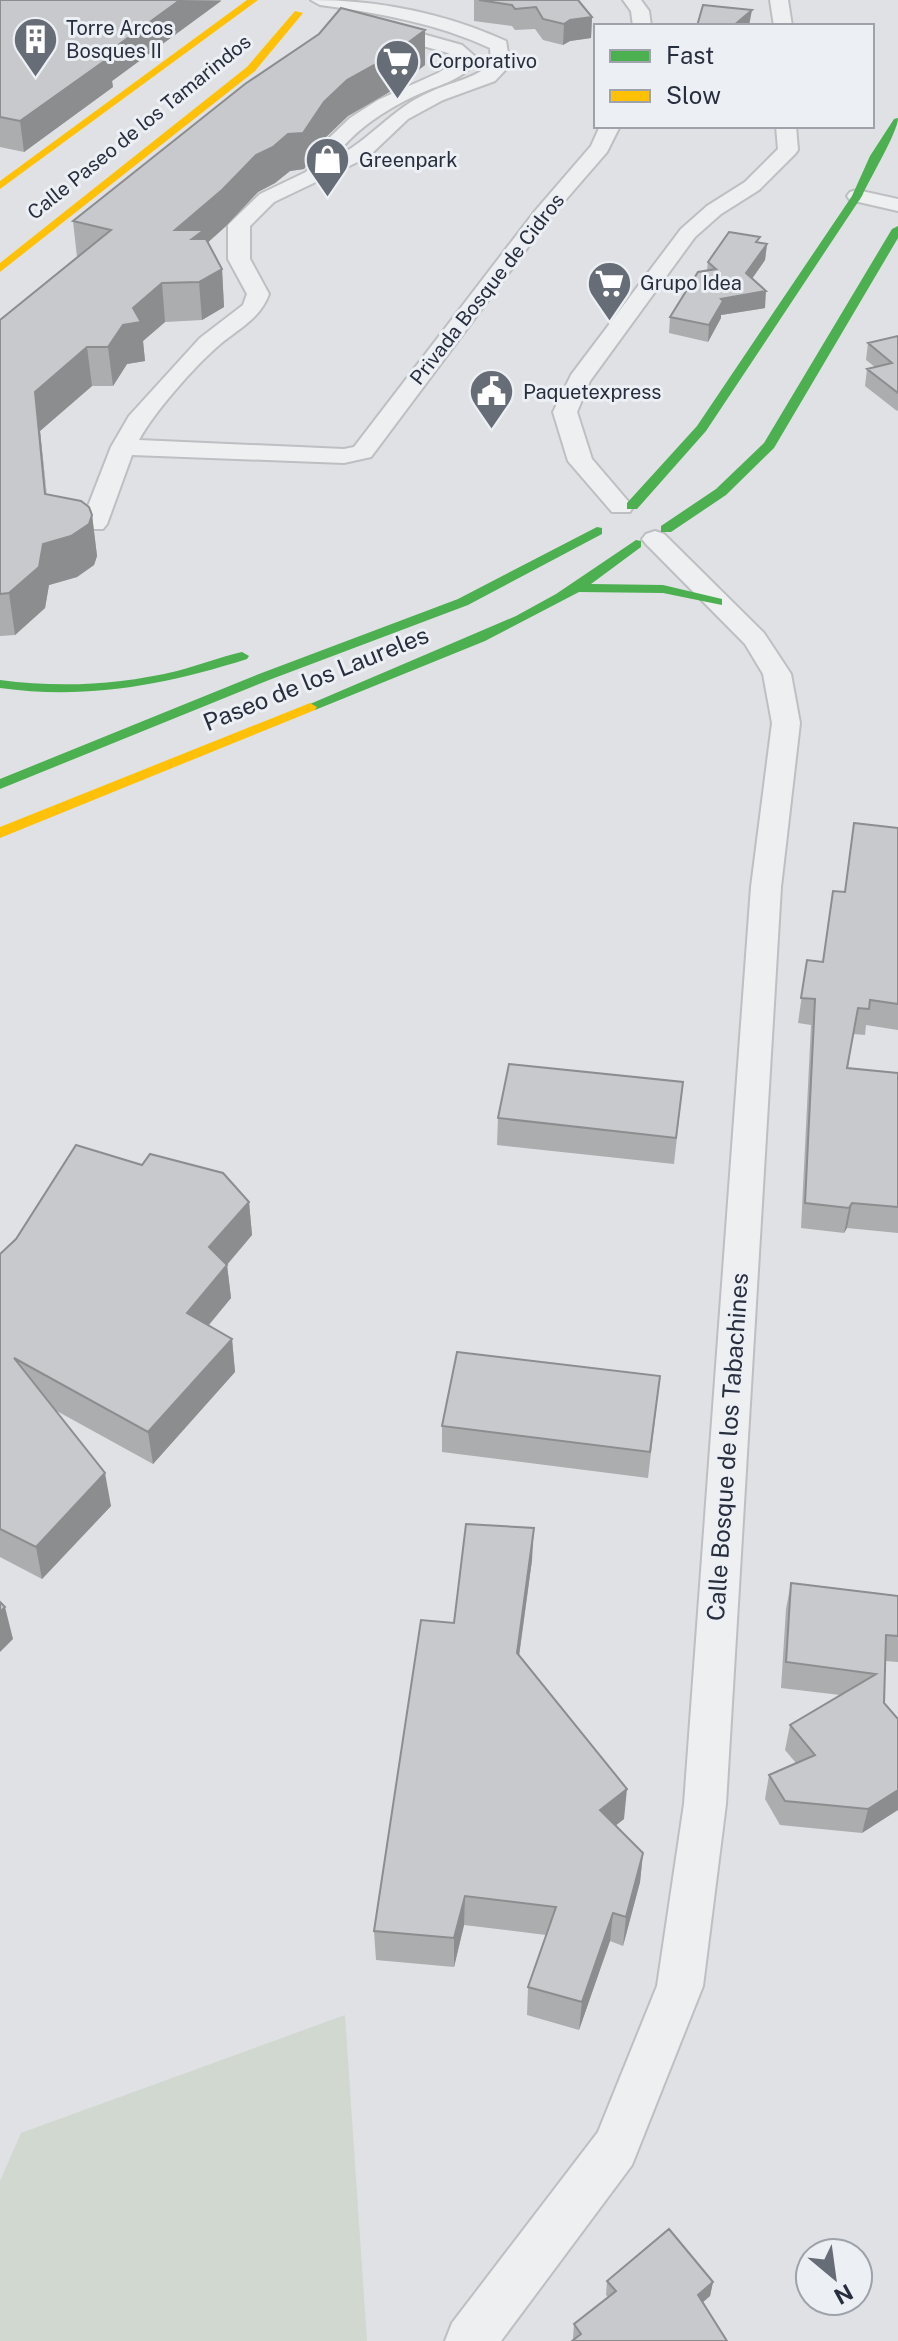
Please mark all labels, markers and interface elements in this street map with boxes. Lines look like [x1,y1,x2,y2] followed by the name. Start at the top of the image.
[11,16,59,79] building icon: Torre Arcos Bosques II
[66,16,173,63] place label: Torre Arcos Bosques II
[594,24,874,128] legend
[23,29,255,225] street label: Calle Paseo de los Tamarindos
[374,37,422,100] supermarket icon: Corporativo
[666,41,714,69] text: Fast
[429,49,537,73] place label: Corporativo
[666,81,721,109] text: Slow
[304,136,352,199] shop icon: Greenpark
[359,148,457,172] place label: Greenpark
[405,189,569,389] street label: Privada Bosque de Cidros
[585,259,633,322] supermarket icon: Grupo Idea
[640,271,742,295] place label: Grupo Idea
[468,368,516,431] public building icon: Paquetexpress
[523,380,661,404] place label: Paquetexpress
[199,620,432,736] street label: Paseo de los Laureles
[701,1272,753,1622] street label: Calle Bosque de los Tabachines
[794,2237,874,2317] north arrow
[830,2279,858,2310] text: N

